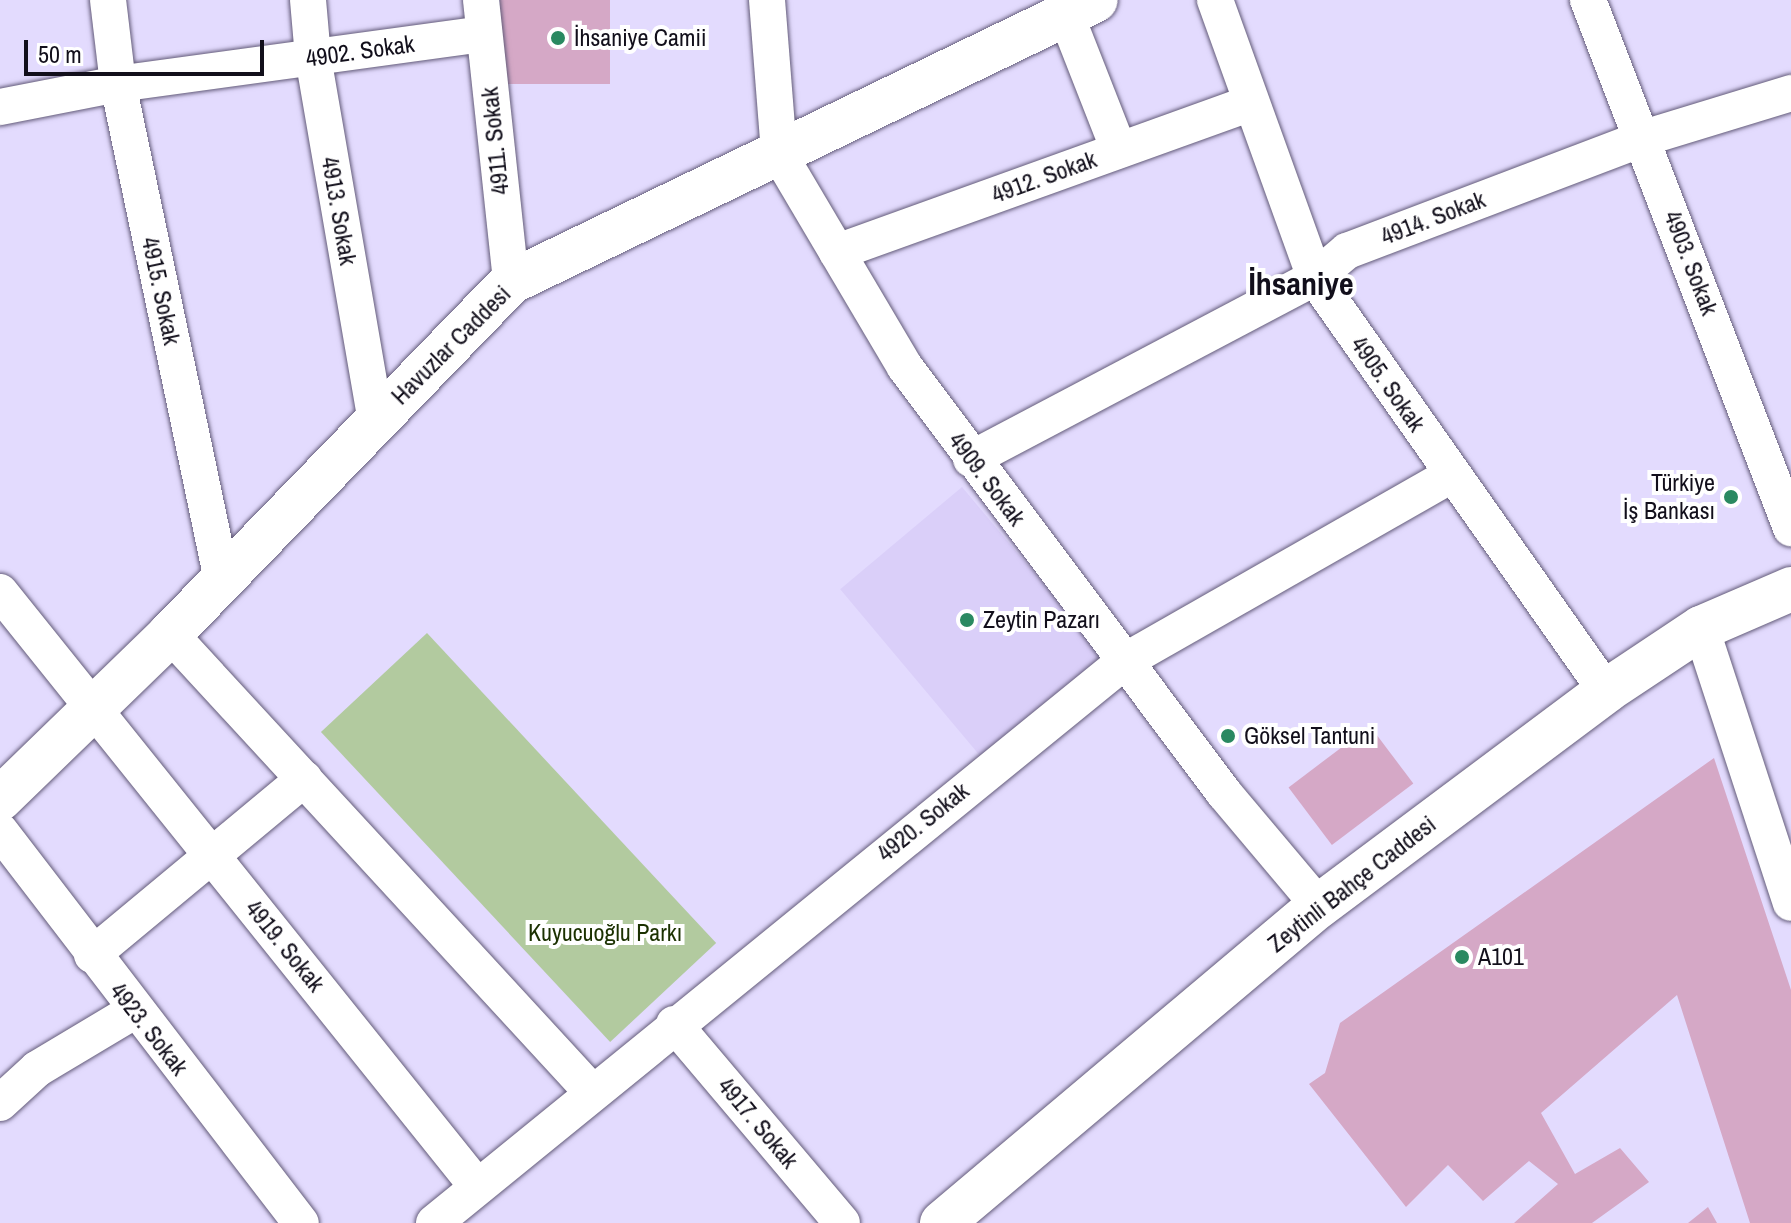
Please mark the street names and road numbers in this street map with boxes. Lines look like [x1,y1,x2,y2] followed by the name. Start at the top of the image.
[304,29,416,73] street label: 4902. Sokak
[475,86,515,196] street label: 4911. Sokak
[988,145,1100,209] street label: 4912. Sokak
[315,155,363,267] street label: 4913. Sokak
[1377,185,1489,251] street label: 4914. Sokak
[1658,207,1724,319] street label: 4903. Sokak
[136,234,186,348] street label: 4915. Sokak
[386,280,516,410] street label: Havuzlar Caddesi
[1345,331,1431,437] street label: 4905. Sokak
[943,427,1031,531] street label: 4909. Sokak
[871,776,975,868] street label: 4920. Sokak
[1263,810,1441,958] street label: Zeytinli Bahçe Caddesi
[239,894,331,998] street label: 4919. Sokak
[104,977,194,1081] street label: 4923. Sokak
[712,1072,804,1174] street label: 4917. Sokak

